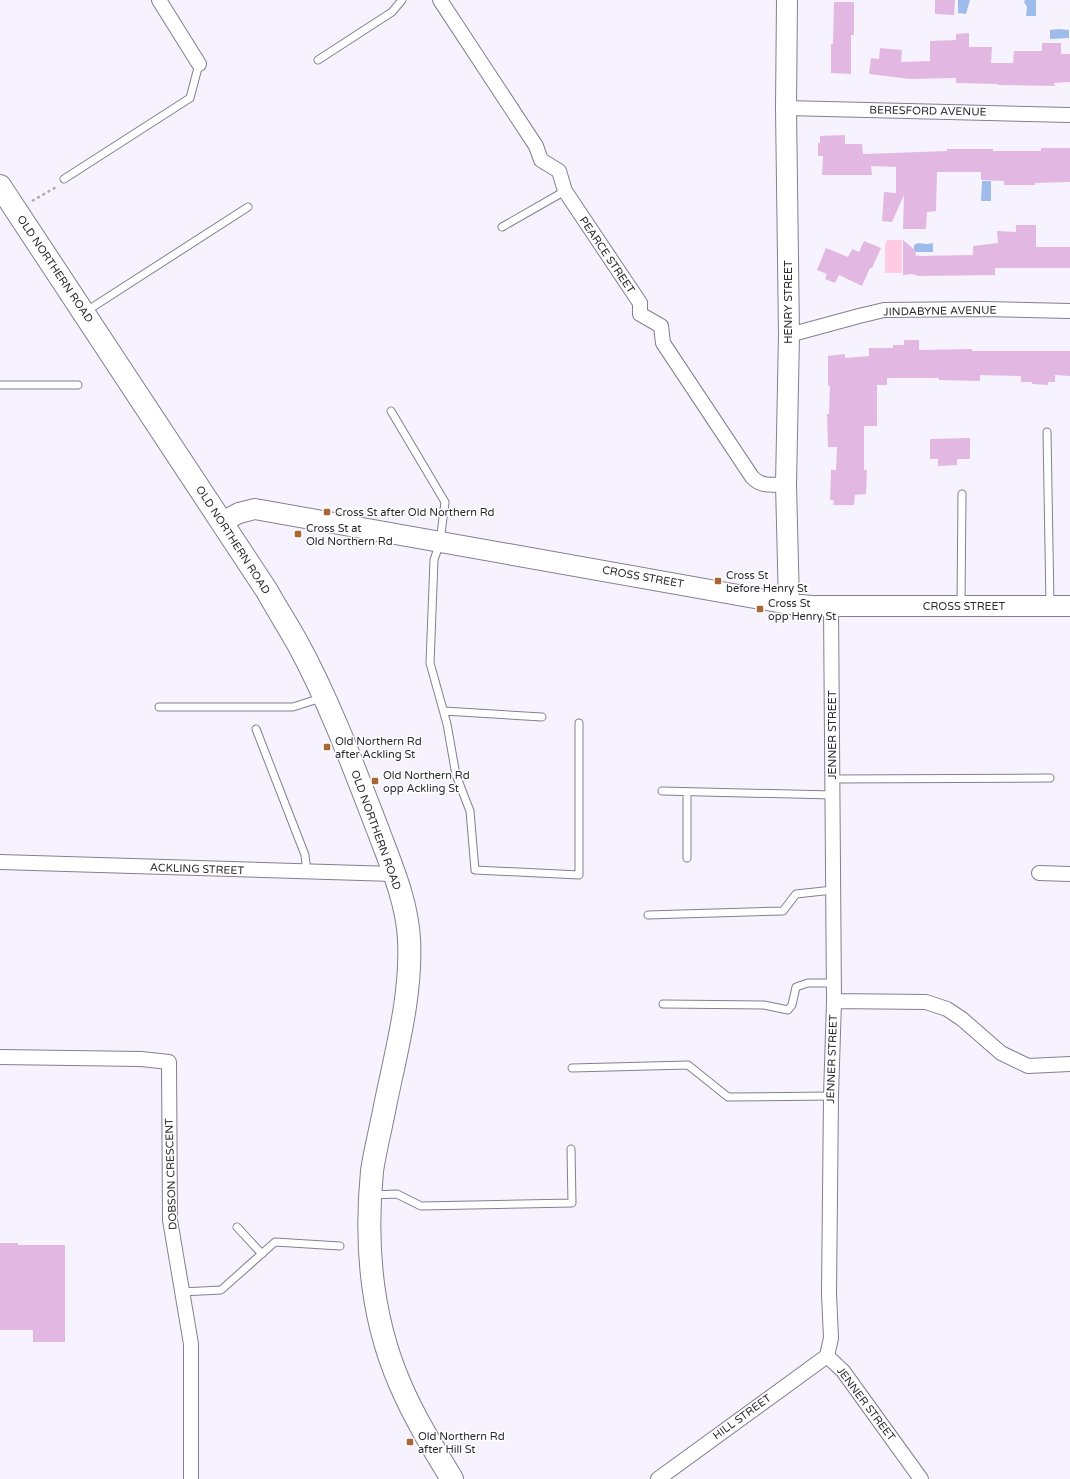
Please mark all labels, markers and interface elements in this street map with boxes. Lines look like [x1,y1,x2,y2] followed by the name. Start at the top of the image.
[869,103,987,119] street label: BERESFORD AVENUE
[14,213,96,325] street label: OLD NORTHERN ROAD
[577,214,638,296] street label: PEARCE STREET
[782,260,795,344] street label: HENRY STREET
[883,304,997,318] street label: JINDABYNE AVENUE
[193,483,273,597] street label: OLD NORTHERN ROAD
[335,506,495,519] place label: Cross St after Old Northern Rd
[322,507,332,517] marker: Cross St after Old Northern Rd
[306,522,393,548] place label: Cross St at Old Northern Rd
[293,529,303,539] marker: Cross St at Old Northern Rd
[601,563,685,591] street label: CROSS STREET
[726,569,808,595] place label: Cross St before Henry St
[713,576,723,586] marker: Cross St before Henry St
[768,597,836,623] place label: Cross St opp Henry St
[923,600,1006,613] street label: CROSS STREET
[755,604,765,614] marker: Cross St opp Henry St
[826,690,839,780] street label: JENNER STREET
[335,735,422,761] place label: Old Northern Rd after Ackling St
[322,742,332,752] marker: Old Northern Rd after Ackling St
[348,768,404,892] street label: OLD NORTHERN ROAD
[383,769,470,795] place label: Old Northern Rd opp Ackling St
[370,776,380,786] marker: Old Northern Rd opp Ackling St
[150,861,245,877] street label: ACKLING STREET
[824,1014,840,1104] street label: JENNER STREET
[163,1118,179,1230] street label: DOBSON CRESCENT
[834,1364,898,1444] street label: JENNER STREET
[710,1391,774,1442] street label: HILL STREET
[418,1430,505,1456] place label: Old Northern Rd after Hill St
[405,1437,415,1447] marker: Old Northern Rd after Hill St

